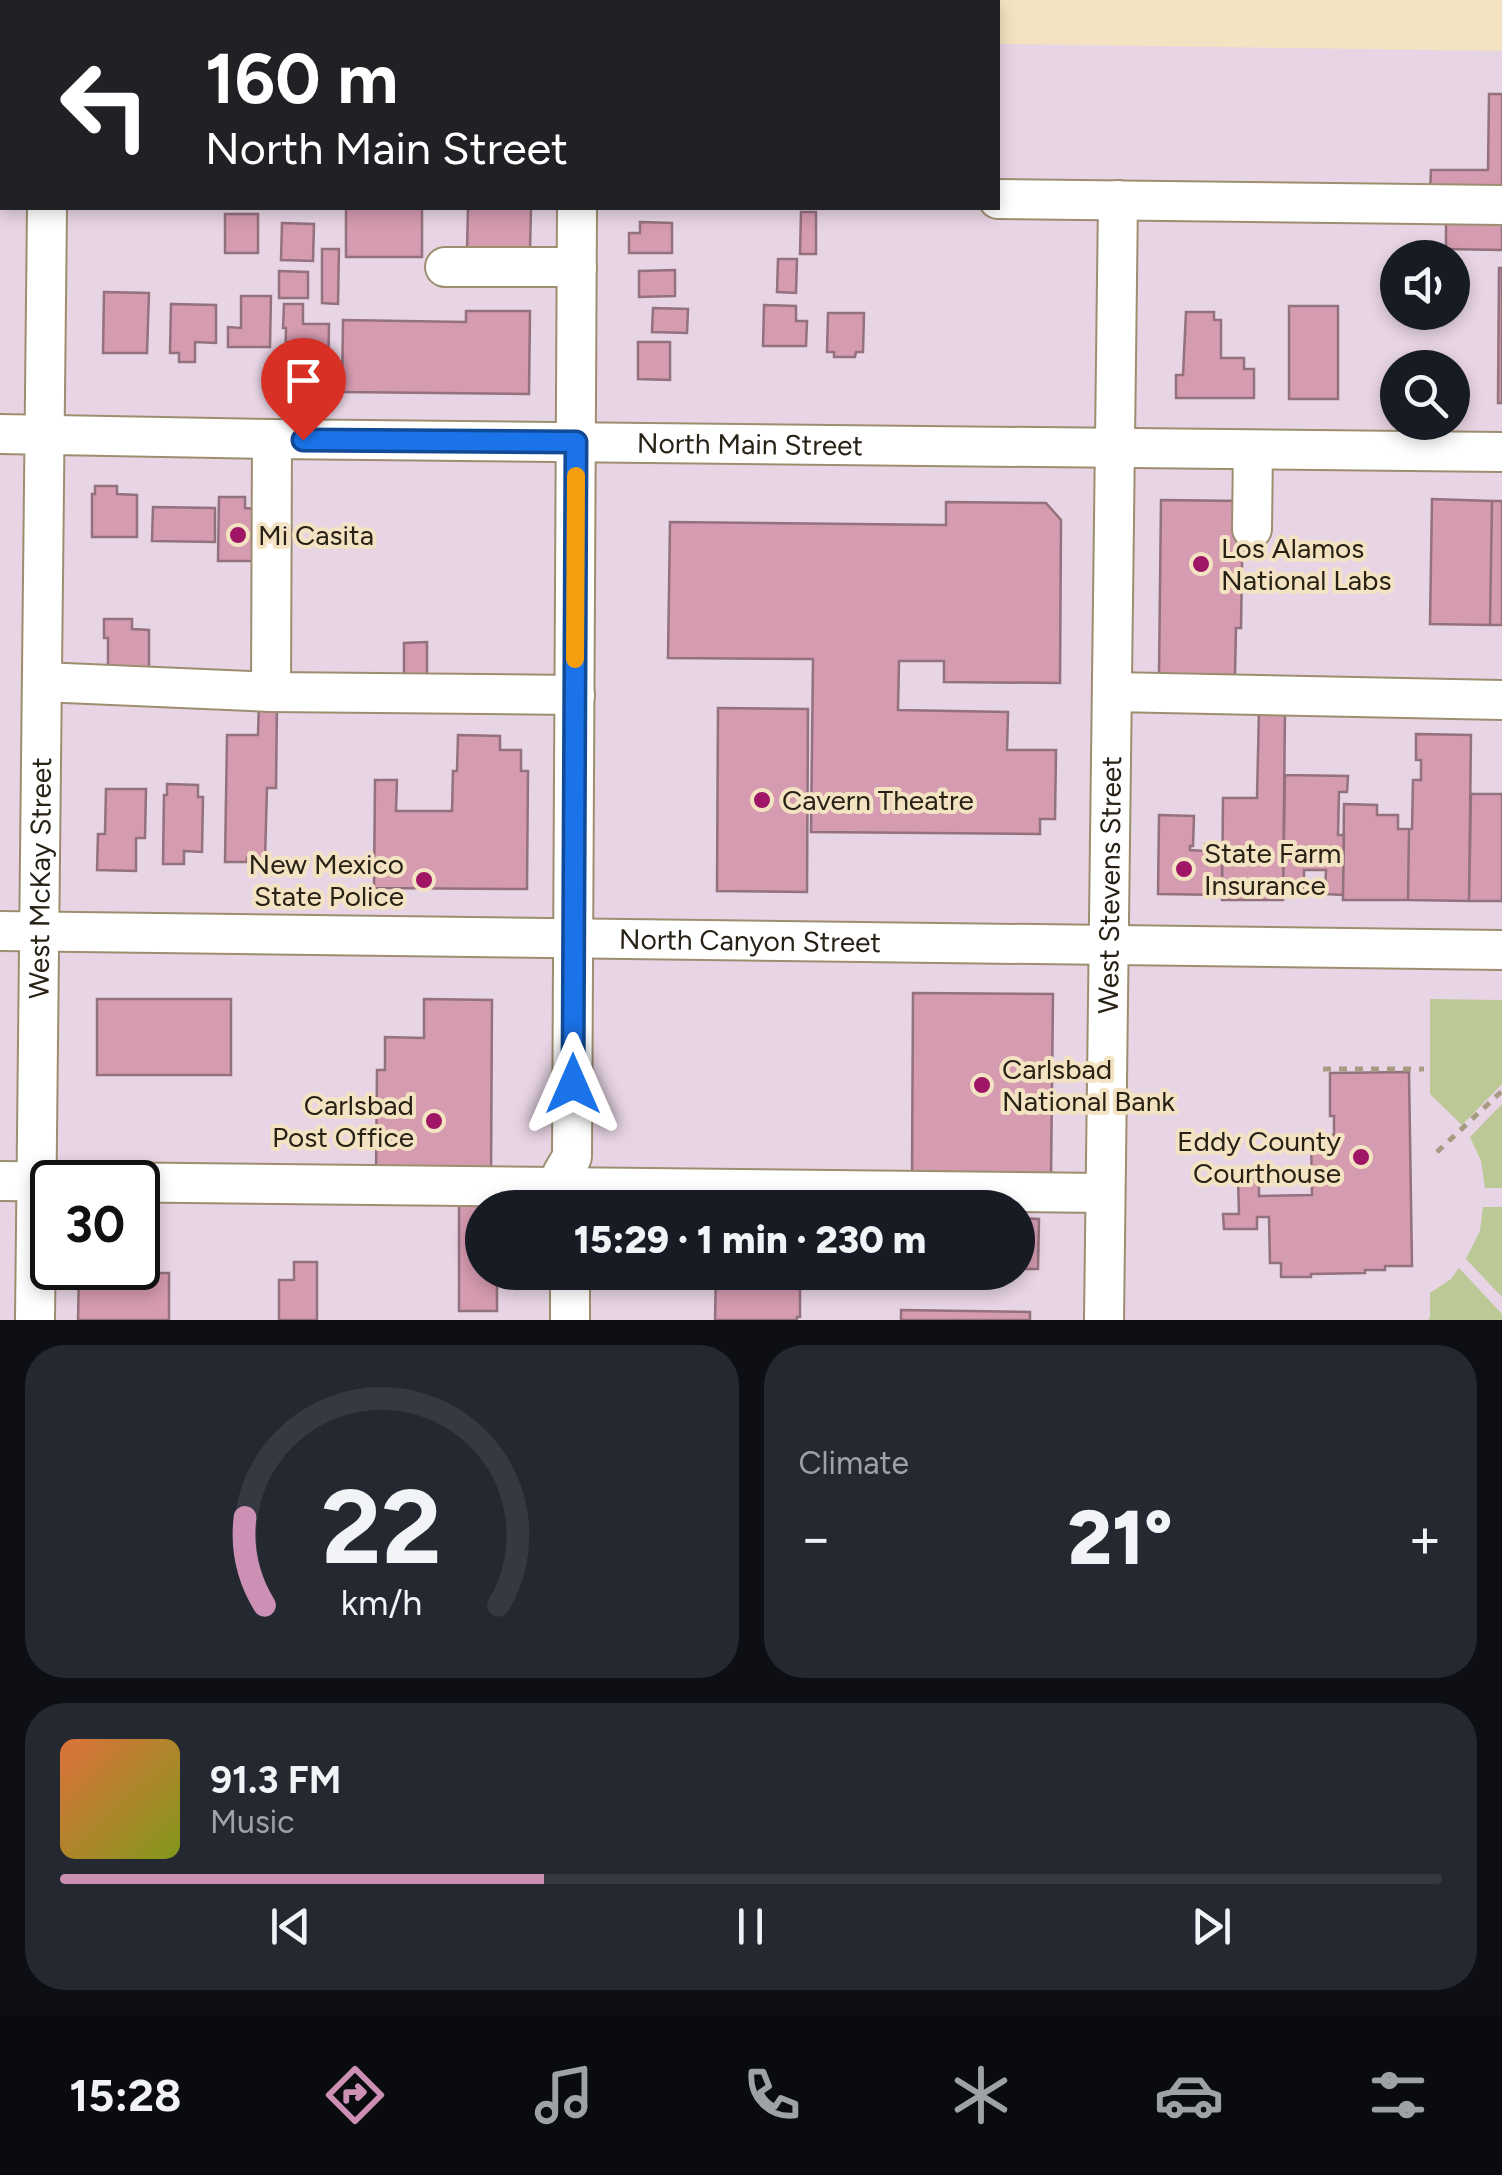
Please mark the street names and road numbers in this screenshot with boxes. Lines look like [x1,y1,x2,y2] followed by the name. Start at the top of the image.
[637,426,863,462] street label: North Main Street
[1091,756,1128,1014] street label: West Stevens Street
[21,757,58,999] street label: West McKay Street
[619,922,881,959] street label: North Canyon Street

